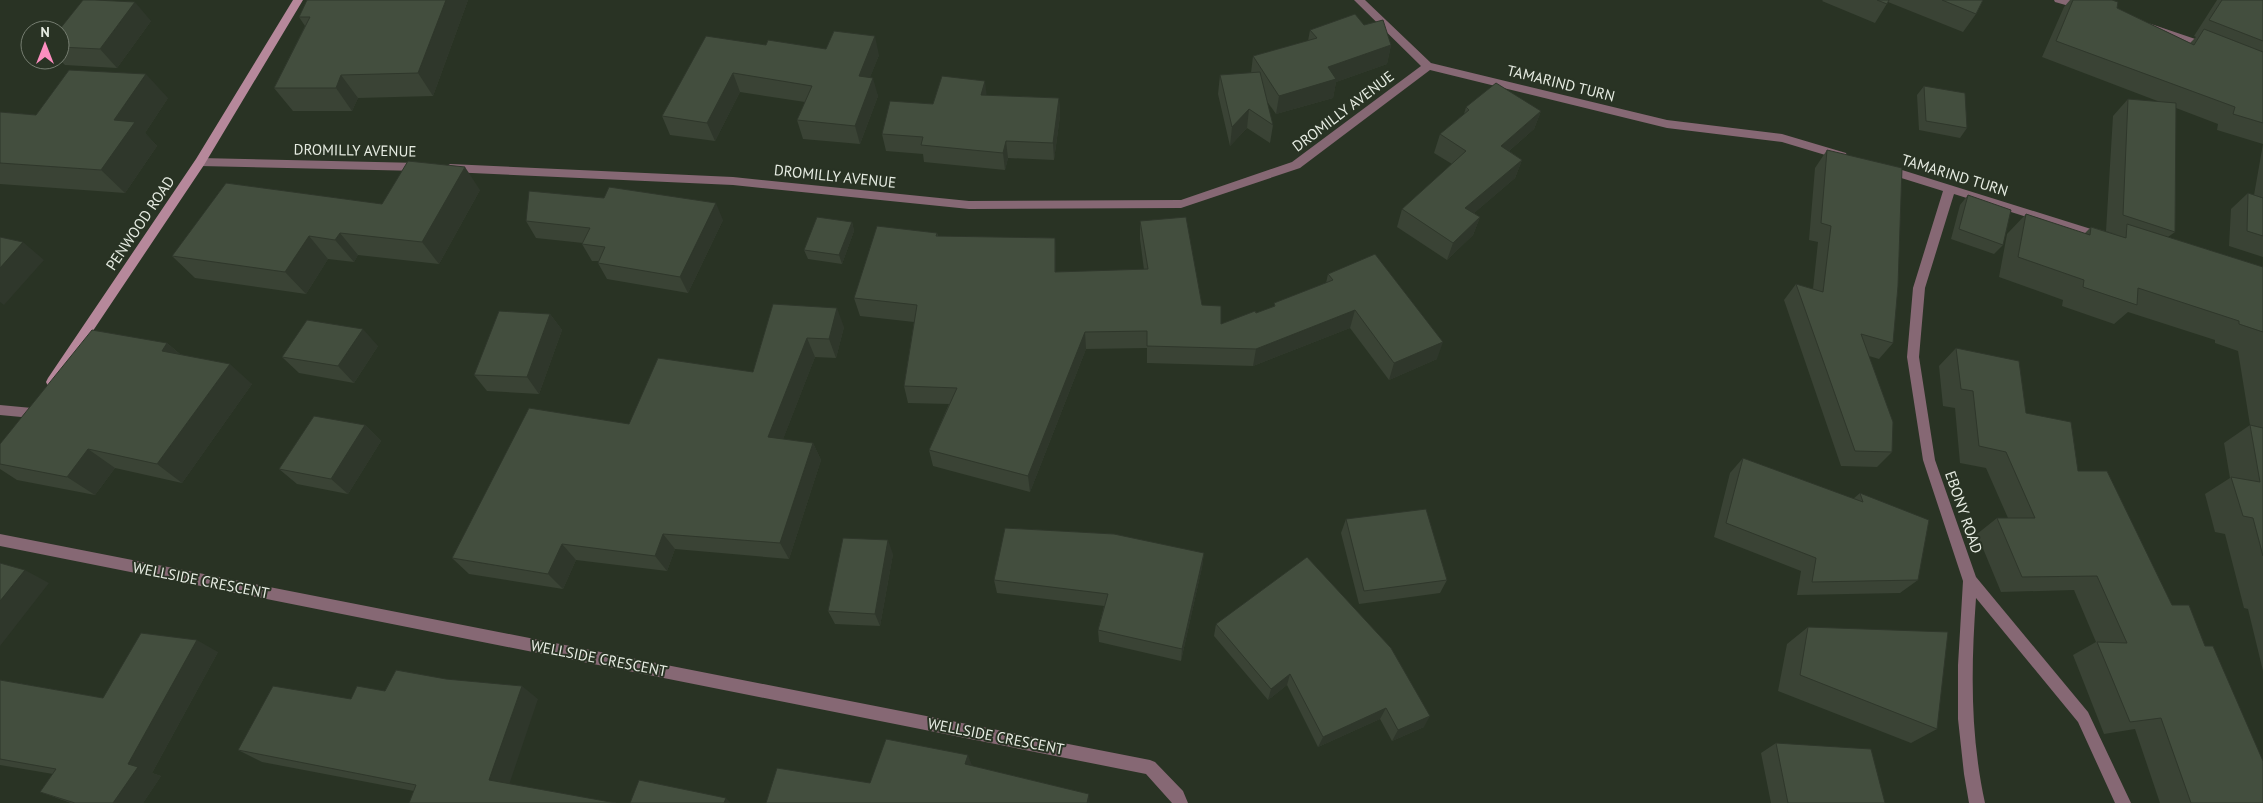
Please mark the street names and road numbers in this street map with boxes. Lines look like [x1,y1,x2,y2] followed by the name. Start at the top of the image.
[1505,60,1617,106] street label: TAMARIND TURN
[1288,67,1398,155] street label: DROMILLY AVENUE
[294,139,416,161] street label: DROMILLY AVENUE
[1899,150,2011,200] street label: TAMARIND TURN
[773,160,897,192] street label: DROMILLY AVENUE
[101,172,179,274] street label: PENWOOD ROAD
[1941,468,1987,556] street label: EBONY ROAD
[131,557,272,603] street label: WELLSIDE CRESCENT
[529,635,670,681] street label: WELLSIDE CRESCENT
[926,713,1067,759] street label: WELLSIDE CRESCENT

